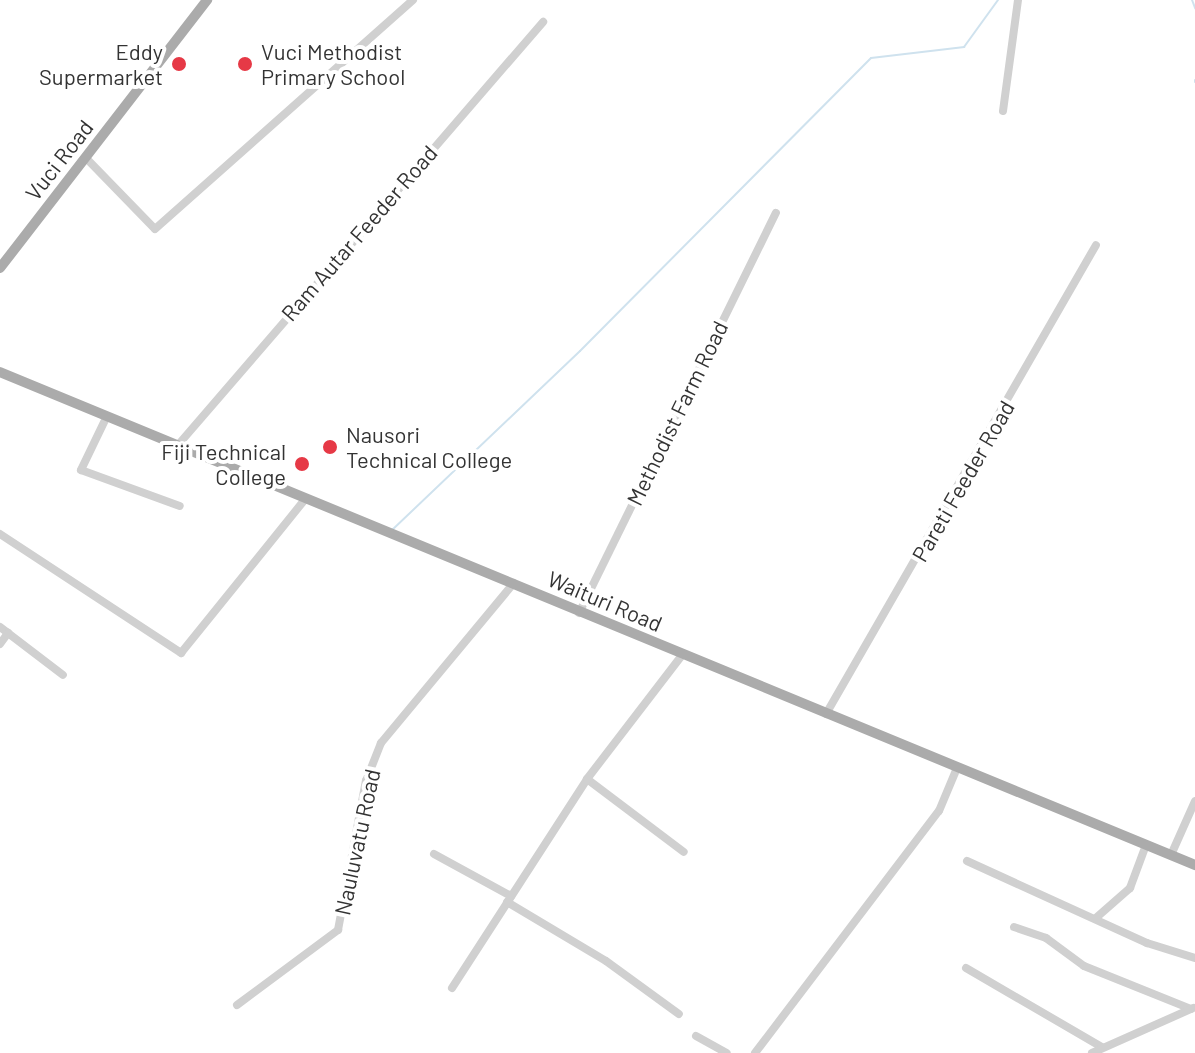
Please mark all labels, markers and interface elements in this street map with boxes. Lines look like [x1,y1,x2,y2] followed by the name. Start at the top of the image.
[39,38,163,90] place label: Eddy Supermarket
[261,38,405,90] place label: Vuci Methodist Primary School
[170,55,188,73] marker: Eddy Supermarket
[236,55,254,73] marker: Vuci Methodist Primary School
[19,115,99,205] street label: Vuci Road
[276,140,442,326] street label: Ram Autar Feeder Road
[621,316,733,510] street label: Methodist Farm Road
[906,396,1020,566] street label: Pareti Feeder Road
[346,421,512,472] place label: Nausori Technical College
[161,438,286,490] place label: Fiji Technical College
[321,438,339,456] marker: Nausori Technical College
[293,455,311,473] marker: Fiji Technical College
[544,565,666,637] street label: Waituri Road
[329,766,385,918] street label: Nauluvatu Road

